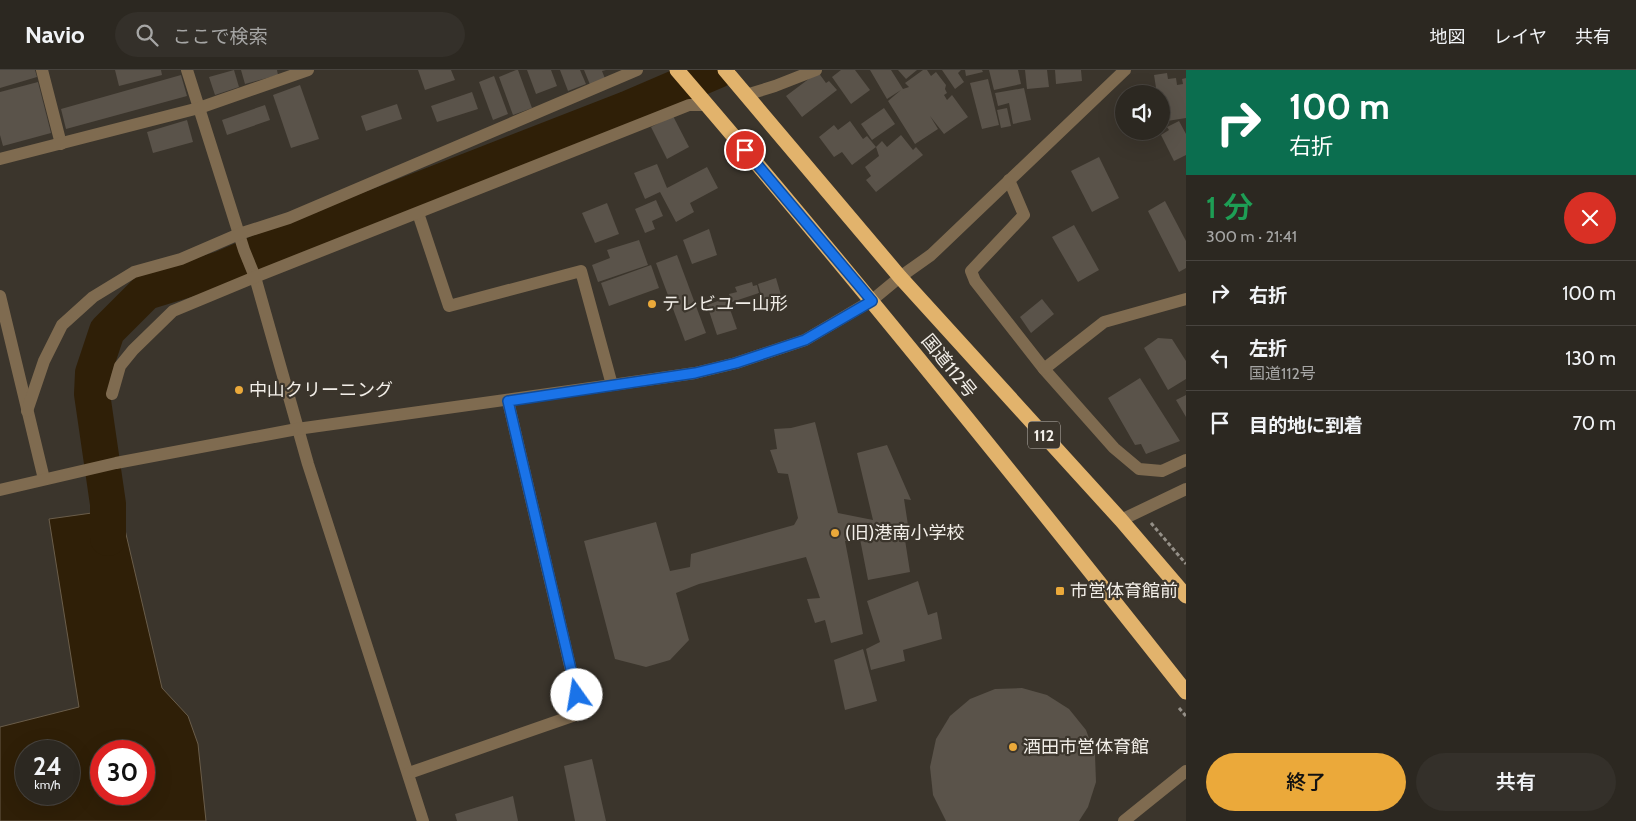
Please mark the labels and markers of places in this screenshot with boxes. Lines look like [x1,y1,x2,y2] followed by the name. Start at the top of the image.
[724,129,766,171] pin
[662,293,788,315] place label: テレビユー山形
[646,298,658,310] marker: テレビユー山形
[249,379,393,401] place label: 中山クリーニング
[233,384,245,396] marker: 中山クリーニング
[845,522,964,544] place label: (旧)港南小学校
[829,527,841,539] marker: (旧)港南小学校
[1070,580,1178,602] place label: 市営体育館前
[1054,585,1066,597] marker: 市営体育館前
[1023,736,1149,758] place label: 酒田市営体育館
[1007,741,1019,753] marker: 酒田市営体育館

